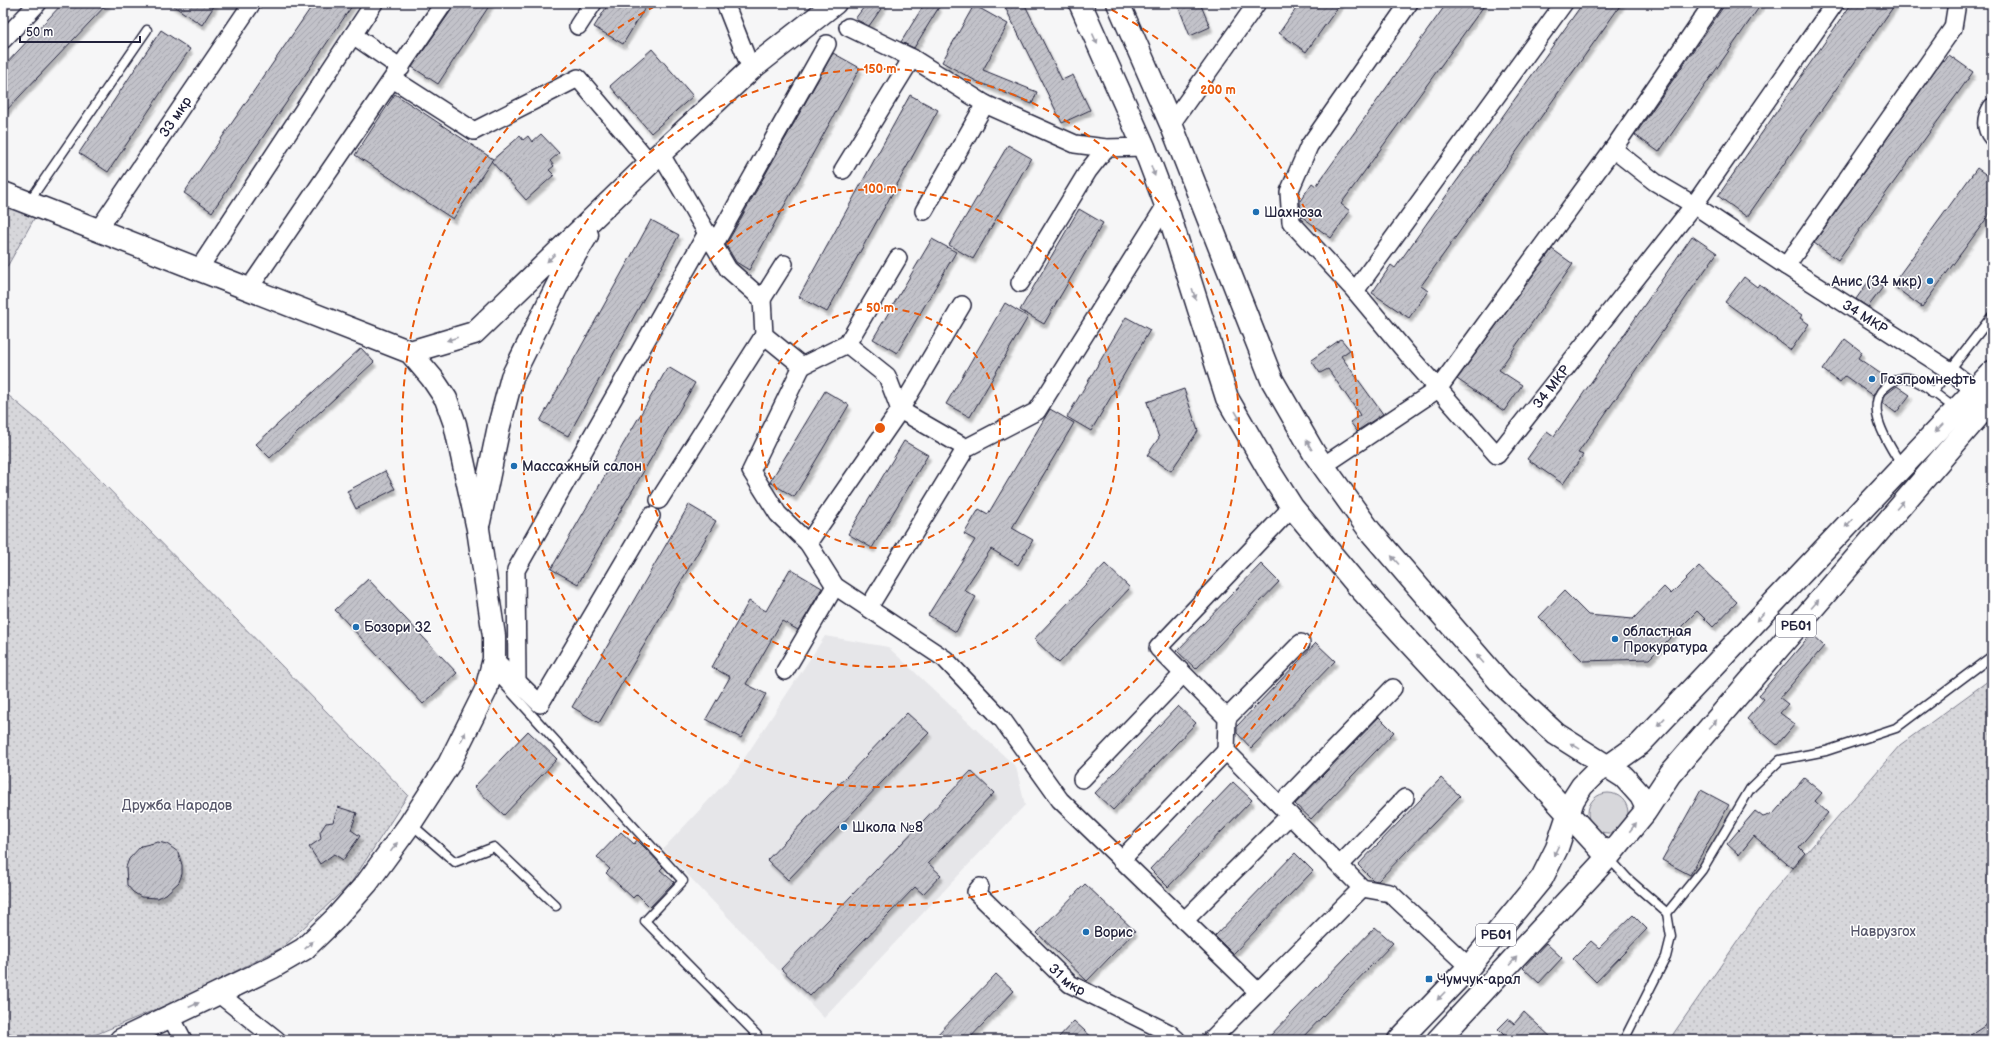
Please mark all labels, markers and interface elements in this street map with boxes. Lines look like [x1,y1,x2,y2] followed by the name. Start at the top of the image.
[20,18,140,44] scale bar
[26,25,53,40] text: 50 m
[1093,33,1099,45] one-way arrow
[864,62,896,77] text: 150 m
[1200,83,1236,98] text: 200 m
[155,93,195,140] street label: 33 мкр
[1150,165,1156,177] one-way arrow
[863,182,897,197] text: 100 m
[1264,204,1323,221] place label: Шахноза
[1251,207,1261,217] marker: Шахноза
[546,253,556,263] one-way arrow
[1830,273,1922,290] place label: Анис (34 мкр)
[1925,276,1935,286] marker: Анис (34 мкр)
[1191,288,1197,300] one-way arrow
[1839,296,1891,337] street label: 34 МКР
[866,301,894,316] text: 50 m
[446,336,458,342] one-way arrow
[1529,361,1573,412] street label: 34 МКР
[1880,371,1976,388] place label: Газпромнефть
[1867,374,1877,384] marker: Газпромнефть
[1234,410,1241,422] one-way arrow
[873,421,887,435] centre of rings
[1934,423,1944,433] one-way arrow
[1306,439,1313,451] one-way arrow
[522,458,642,475] place label: Массажный салон
[509,461,519,471] marker: Массажный салон
[1895,500,1904,511] one-way arrow
[1845,518,1854,528] one-way arrow
[1390,555,1399,566] one-way arrow
[1811,599,1820,610] one-way arrow
[1755,612,1765,622] one-way arrow
[1776,615,1816,637] road number: РБ01
[364,619,432,636] place label: Бозори 32
[351,622,361,632] marker: Бозори 32
[1623,623,1709,656] place label: областная Прокуратура
[1610,634,1620,644] marker: областная Прокуратура
[1475,653,1484,664] one-way arrow
[1656,717,1666,727] one-way arrow
[1708,719,1717,730] one-way arrow
[460,731,466,743] one-way arrow
[1570,742,1580,750] one-way arrow
[122,797,233,814] park label: Дружба Народов
[852,819,923,836] place label: Школа №8
[839,822,849,832] marker: Школа №8
[1629,822,1638,833] one-way arrow
[389,841,398,852] one-way arrow
[1552,845,1558,857] one-way arrow
[1850,923,1916,940] park label: Наврузгох
[1094,924,1133,941] place label: Ворис
[1476,924,1516,946] road number: РБ01
[1081,927,1091,937] marker: Ворис
[304,940,314,950] one-way arrow
[1508,955,1517,966] one-way arrow
[1045,960,1088,999] street label: 31 мкр
[1437,971,1521,988] place label: Чумчук-арал
[1424,974,1434,984] marker: Чумчук-арал
[1436,991,1446,1001] one-way arrow
[189,1002,200,1008] one-way arrow

